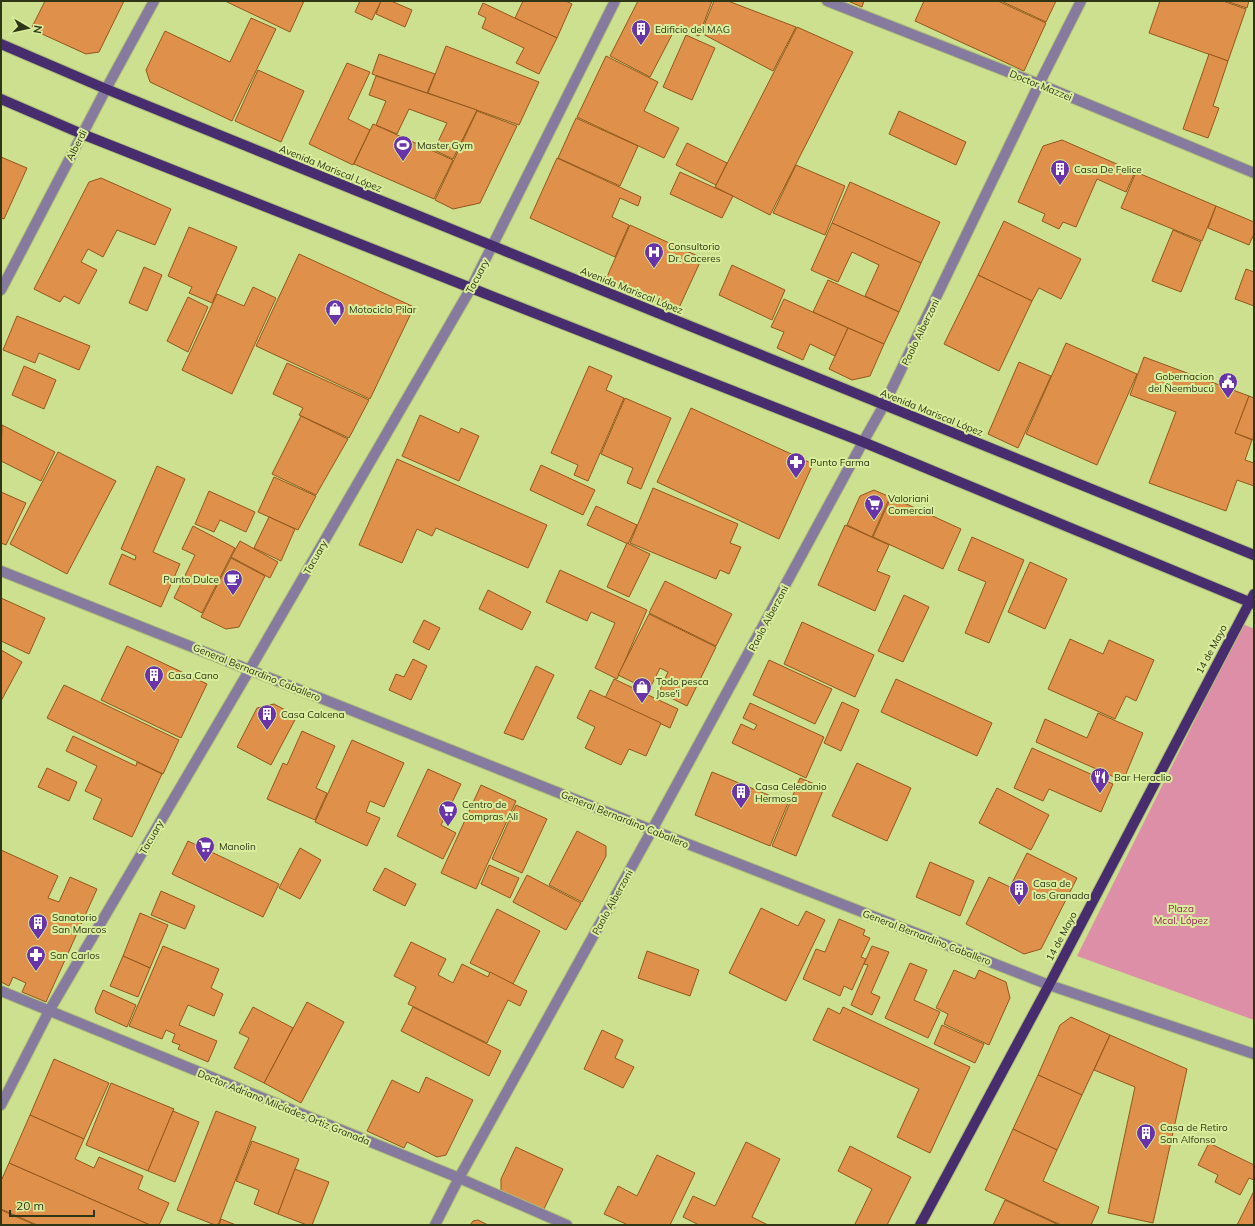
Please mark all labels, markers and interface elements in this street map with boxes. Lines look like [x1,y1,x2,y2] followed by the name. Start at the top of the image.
[8,8,48,48] north arrow
[630,18,652,46] building icon: Edificio del MAG
[655,23,730,36] place label: Edificio del MAG
[30,24,45,35] text: N
[1008,67,1074,104] street label: Doctor Mazzei
[63,128,90,163] street label: Alberdi
[392,134,414,162] sports icon: Master Gym
[417,139,473,152] place label: Master Gym
[277,142,384,195] street label: Avenida Mariscal López
[1049,158,1071,186] building icon: Casa De Felice
[1074,163,1142,176] place label: Casa De Felice
[668,240,721,265] place label: Consultorio Dr. Caceres
[643,241,665,269] hospital icon: Consultorio Dr. Caceres
[463,256,492,296] street label: Tacuary
[578,264,685,317] street label: Avenida Mariscal López
[899,297,942,368] street label: Paolo Alberzoni
[324,298,346,326] shop icon: Motociclo Pilar
[349,303,417,316] place label: Motociclo Pilar
[1148,370,1214,395] place label: Gobernacion del Ñeembucú
[1217,371,1239,399] public building icon: Gobernacion del Ñeembucú
[878,386,985,439] street label: Avenida Mariscal López
[785,451,807,479] pharmacy icon: Punto Farma
[810,456,870,469] place label: Punto Farma
[888,492,934,517] place label: Valoriani Comercial
[863,493,885,521] supermarket icon: Valoriani Comercial
[300,537,331,577] street label: Tacuary
[222,568,244,596] cafe icon: Punto Dulce
[163,573,219,586] place label: Punto Dulce
[746,583,791,653] street label: Paolo Alberzoni
[1193,622,1230,676] street label: 14 de Mayo
[191,641,323,704] street label: General Bernardino Caballero
[143,664,165,692] building icon: Casa Cano
[168,669,219,682] place label: Casa Cano
[656,675,709,700] place label: Todo pesca Jose'i
[631,676,653,704] shop icon: Todo pesca Jose'i
[256,703,278,731] building icon: Casa Calcena
[281,708,344,721] place label: Casa Calcena
[1089,766,1111,794] restaurant icon: Bar Heraclio
[1114,771,1171,784] place label: Bar Heraclio
[755,780,827,805] place label: Casa Celedonio Hermosa
[730,781,752,809] building icon: Casa Celedonio Hermosa
[559,788,691,851] street label: General Bernardino Caballero
[462,798,518,823] place label: Centro de Compras Ali
[437,799,459,827] supermarket icon: Centro de Compras Ali
[136,817,167,857] street label: Tacuary
[194,835,216,863] supermarket icon: Manolin
[219,840,256,853] place label: Manolin
[589,867,636,937] street label: Paolo Alberzoni
[1033,877,1089,902] place label: Casa de los Granada
[1008,878,1030,906] building icon: Casa de los Granada
[1154,902,1208,927] park label: Plaza Mcal. López
[861,907,993,968] street label: General Bernardino Caballero
[1043,909,1080,963] street label: 14 de Mayo
[52,911,106,936] place label: Sanatorio San Marcos
[27,912,49,940] building icon: Sanatorio San Marcos
[25,944,47,972] pharmacy icon: San Carlos
[50,949,100,962] place label: San Carlos
[196,1067,372,1148] street label: Doctor Adriano Milcíades Ortiz Granada
[1160,1121,1228,1146] place label: Casa de Retiro San Alfonso
[1135,1122,1157,1150] building icon: Casa de Retiro San Alfonso
[10,1192,94,1218] scale bar
[16,1198,44,1213] text: 20 m

